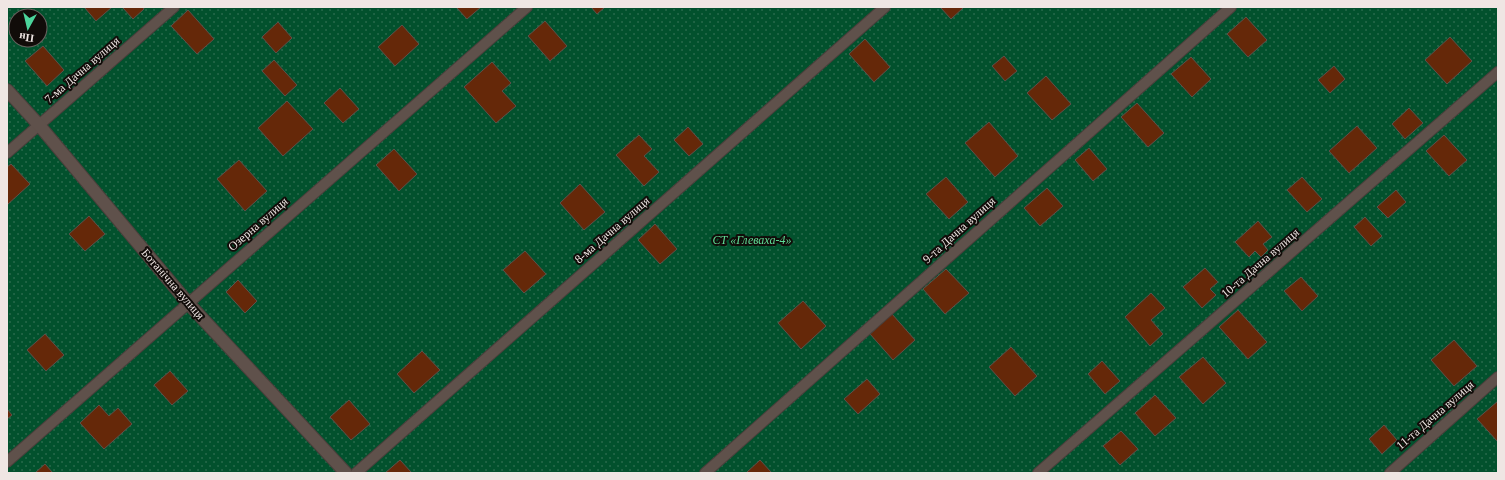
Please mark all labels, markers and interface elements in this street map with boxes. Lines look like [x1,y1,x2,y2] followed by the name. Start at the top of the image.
[8,8,48,48] north arrow
[18,31,35,45] text: Пн
[42,33,123,106] street label: 7-ма Дачна вулиця
[572,193,653,266] street label: 8-ма Дачна вулиця
[920,193,998,266] street label: 9-та Дачна вулиця
[225,194,291,254] street label: Озерна вулиця
[1218,225,1302,301] street label: 10-та Дачна вулиця
[712,233,792,247] park label: СТ «Глеваха-4»
[138,246,208,323] street label: Ботанічна вулиця
[1393,377,1477,452] street label: 11-та Дачна вулиця

